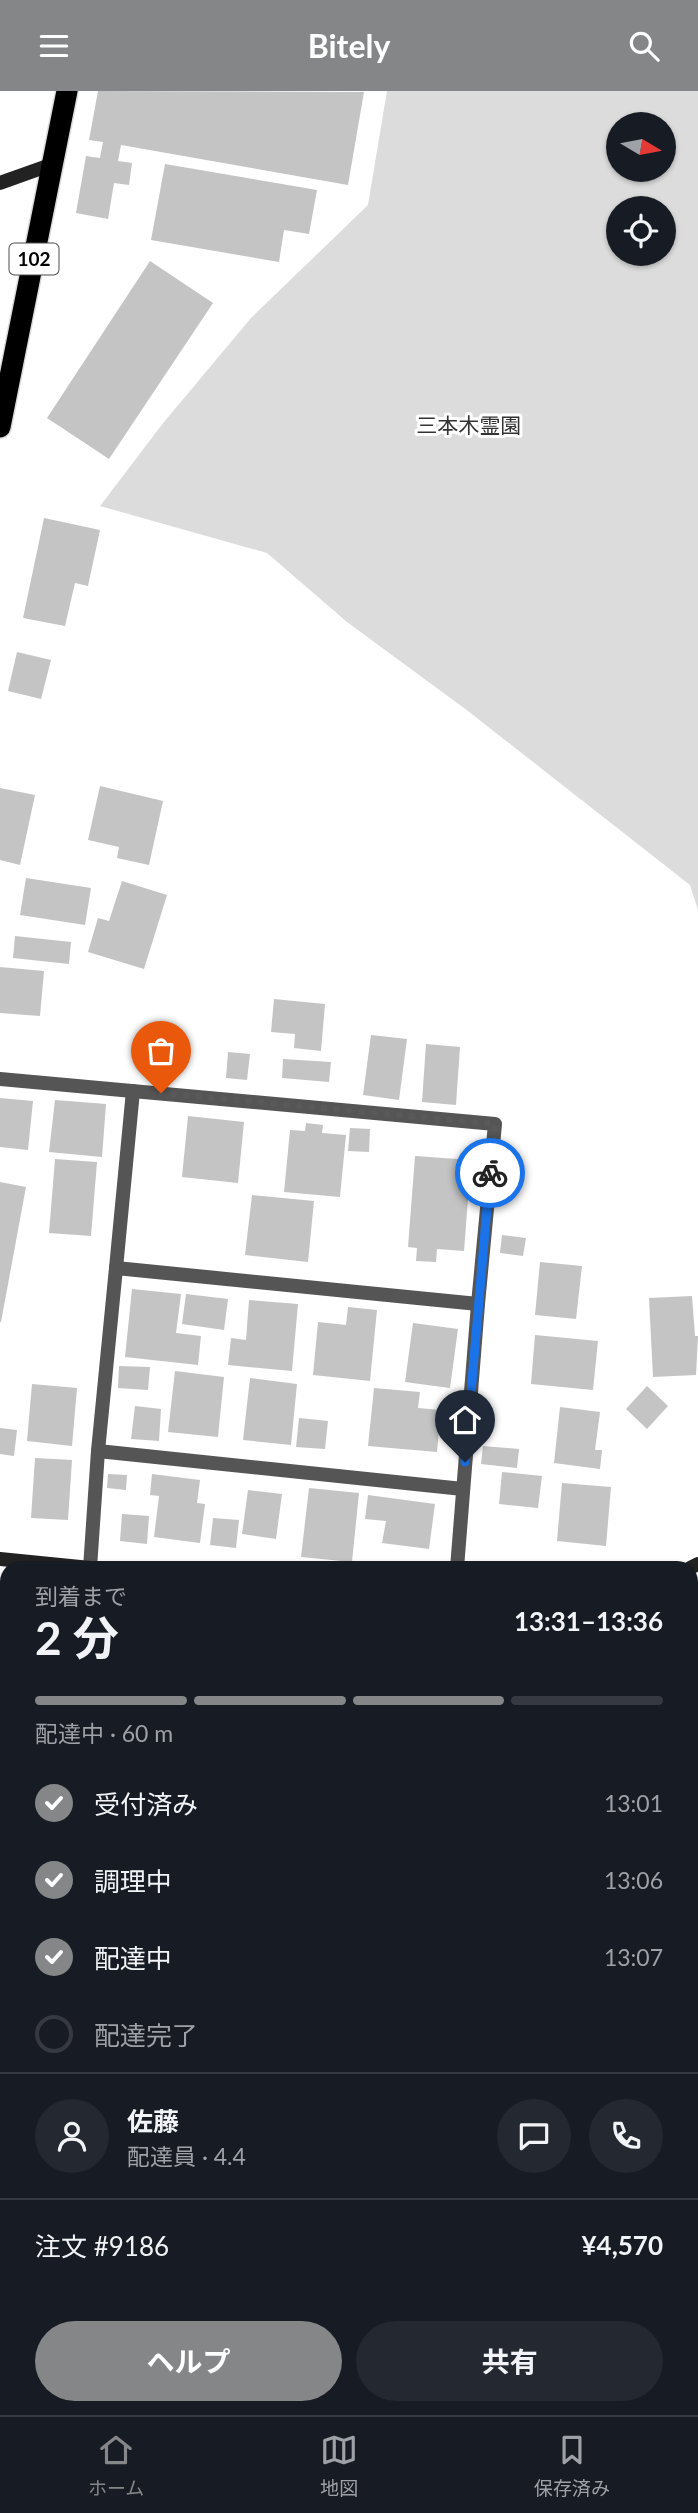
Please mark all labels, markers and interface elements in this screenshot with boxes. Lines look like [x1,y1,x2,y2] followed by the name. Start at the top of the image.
[308,26,390,65] text: Bitely
[35,27,73,65] icon: menu
[625,27,663,65] icon: search
[606,112,676,182] north arrow
[606,112,676,266] map controls
[606,196,676,266] button: locate
[9,243,58,275] road number: 102
[417,412,522,437] park label: 三本木霊園
[131,1021,191,1093] pin
[142,1032,180,1070] icon: bag
[455,1138,525,1208] courier
[471,1154,509,1192] icon: bike
[435,1390,495,1462] pin
[446,1401,484,1439] icon: home
[35,1582,127,1610] text: 到着まで
[514,1605,663,1637] text: 13:31–13:36
[35,1610,119,1665] text: 2 分
[35,1719,173,1747] text: 配達中 · 60 m
[35,1784,73,1822] icon: check
[94,1788,198,1820] text: 受付済み
[604,1789,663,1817] text: 13:01
[35,1861,73,1899] icon: check
[94,1865,172,1897] text: 調理中
[604,1866,663,1894] text: 13:06
[35,1938,73,1976] icon: check
[94,1942,172,1974] text: 配達中
[604,1943,663,1971] text: 13:07
[94,2019,198,2051] text: 配達完了
[35,2099,109,2173] button: person
[497,2099,571,2173] button: chat
[589,2099,663,2173] button: phone
[127,2105,179,2137] text: 佐藤
[127,2142,246,2170] text: 配達員 · 4.4
[582,2229,663,2261] text: ¥4,570
[35,2230,169,2262] text: 注文 #9186
[35,2321,342,2401] button: ヘルプ
[356,2321,663,2401] button: 共有
[88,2431,144,2500] tab: ホーム
[320,2431,358,2500] tab: 地図
[534,2431,610,2500] tab: 保存済み

